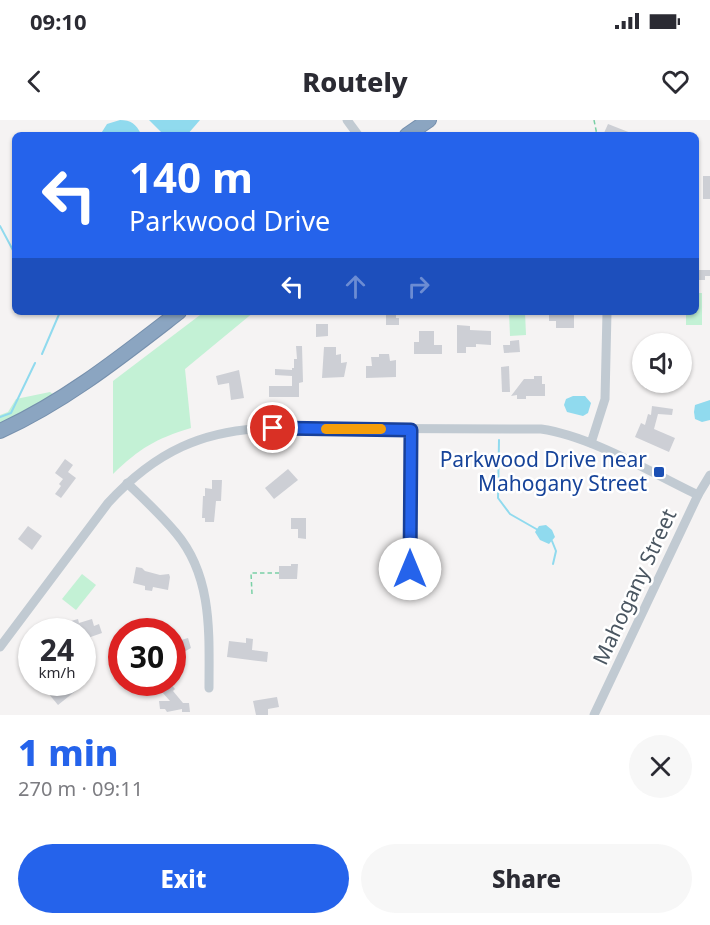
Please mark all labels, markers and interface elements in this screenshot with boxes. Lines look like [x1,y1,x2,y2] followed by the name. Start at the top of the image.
[30,6,87,36] text: 09:10
[302,63,408,100] text: Routely
[18,65,51,98] icon: back
[659,65,692,98] icon: heart
[129,148,253,205] text: 140 m
[30,156,108,234] icon: left
[129,202,330,239] text: Parkwood Drive
[276,270,309,303] icon: left
[339,270,372,303] icon: ahead
[402,270,435,303] icon: right
[632,333,692,393] map controls
[632,333,692,393] button: sound
[247,402,298,453] pin
[256,411,289,444] icon: arrive
[440,445,647,497] place label: Parkwood Drive near Mahogany Street
[652,465,666,479] marker: Parkwood Drive near Mahogany Street
[586,504,683,669] street label: Mahogany Street
[378,537,442,601] position arrow
[108,618,186,696] speed limit sign: 30
[40,629,74,670] text: 24
[39,662,75,682] text: km/h
[18,728,119,777] text: 1 min
[629,735,692,798] button: close
[18,775,143,802] text: 270 m · 09:11
[18,844,349,913] button: Exit
[361,844,692,913] button: Share

